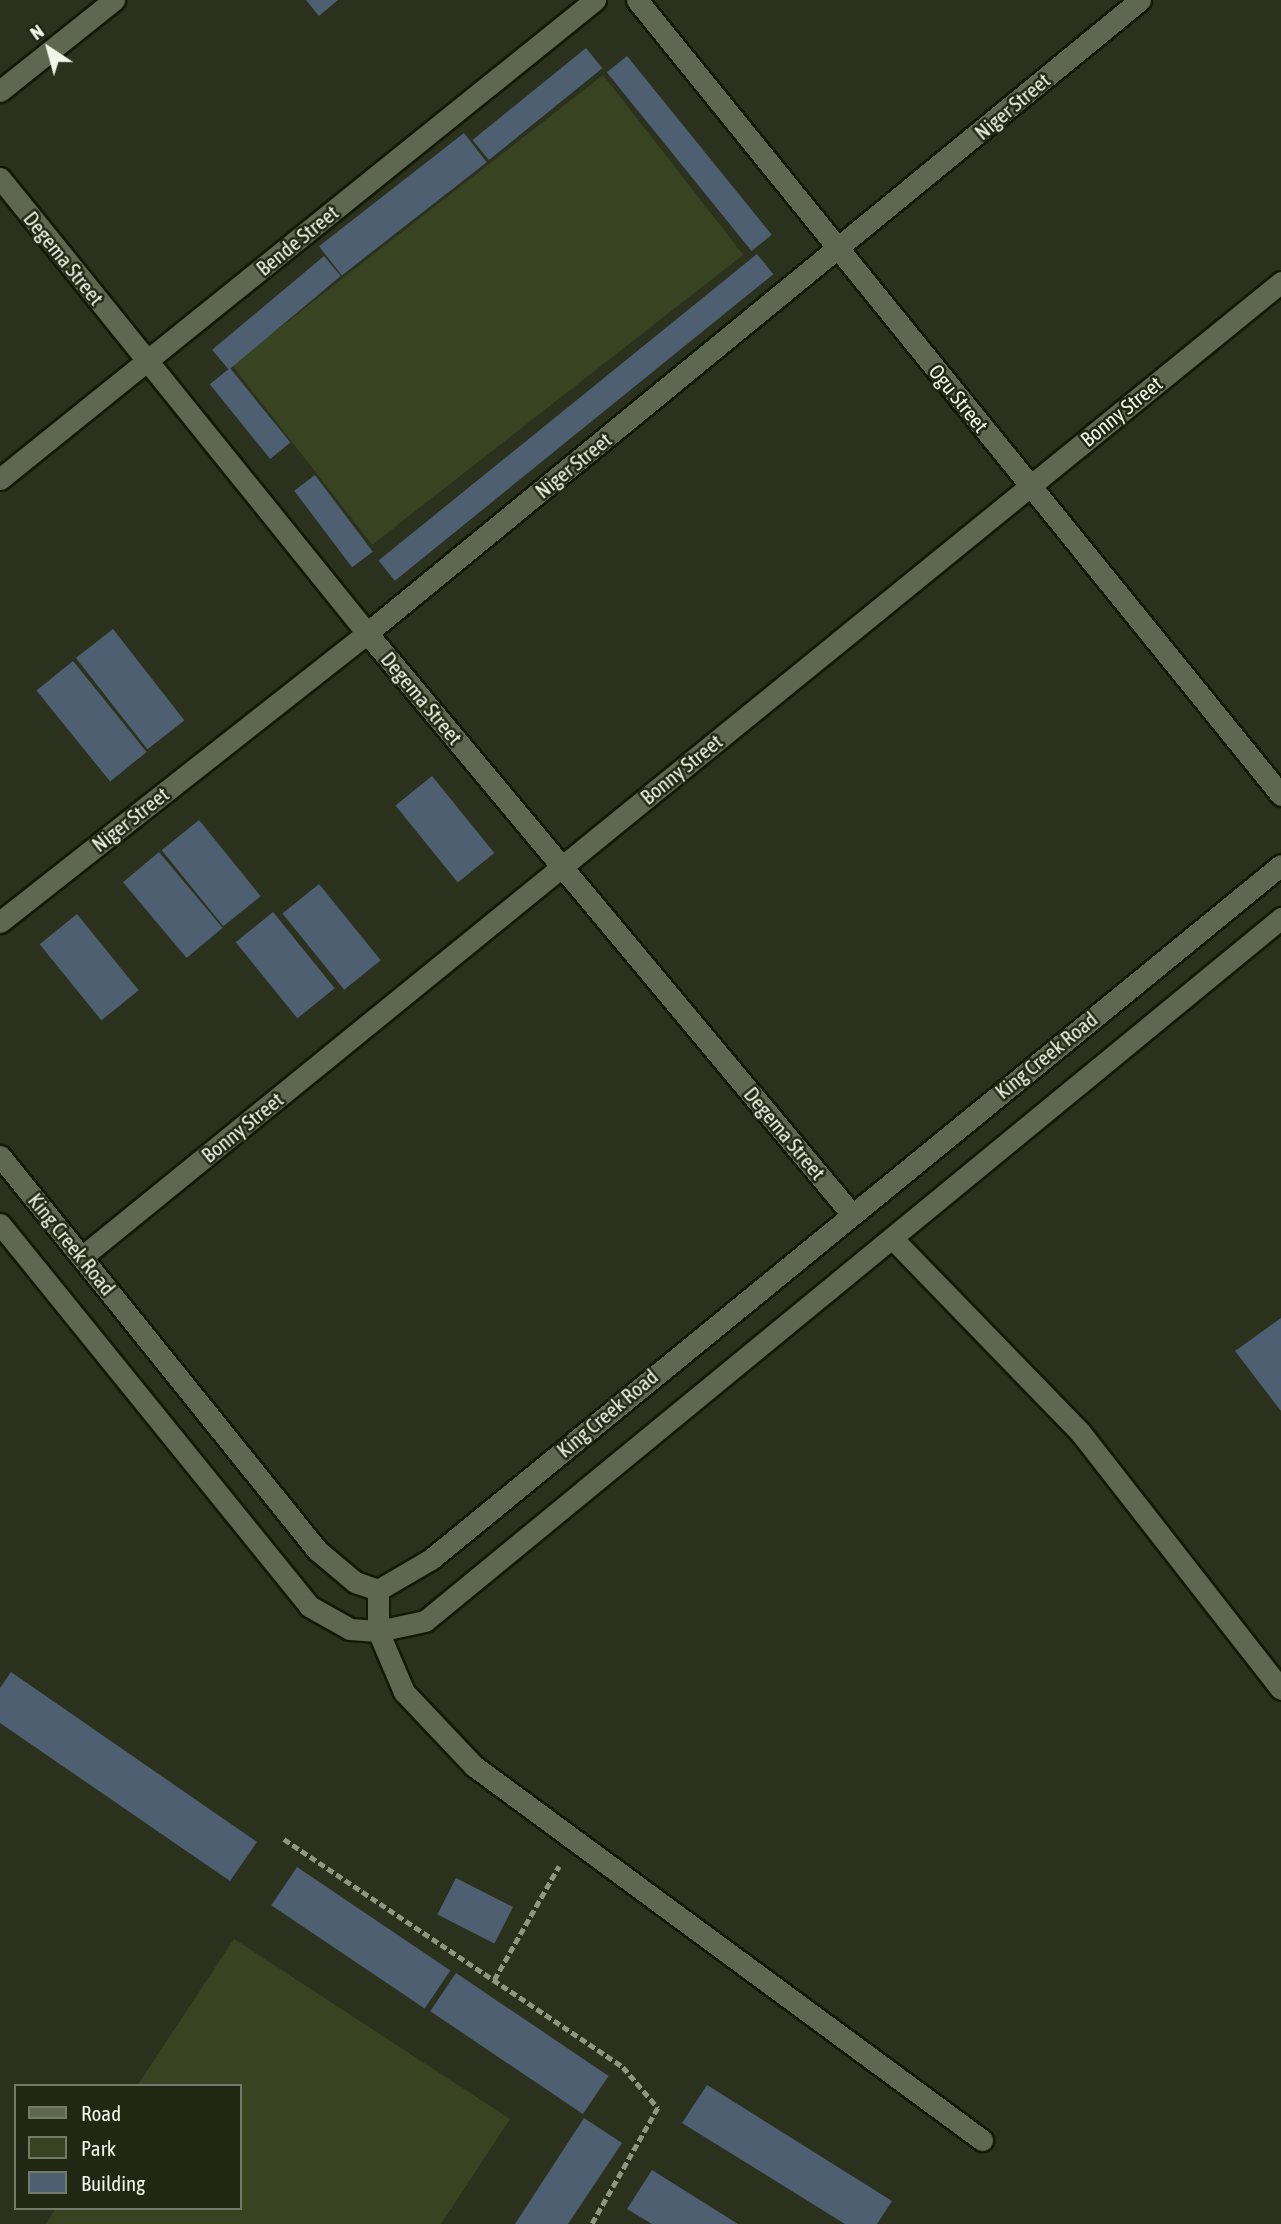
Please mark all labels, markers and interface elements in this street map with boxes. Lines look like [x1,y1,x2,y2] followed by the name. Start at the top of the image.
[14,14,84,84] north arrow
[26,20,48,44] text: N
[969,67,1055,145] street label: Niger Street
[251,199,343,281] street label: Bende Street
[19,206,109,310] street label: Degema Street
[924,359,994,437] street label: Ogu Street
[1075,370,1167,452] street label: Bonny Street
[530,427,616,503] street label: Niger Street
[376,647,468,749] street label: Degema Street
[635,728,727,810] street label: Bonny Street
[87,781,173,857] street label: Niger Street
[990,1006,1102,1104] street label: King Creek Road
[739,1082,831,1184] street label: Degema Street
[196,1086,288,1168] street label: Bonny Street
[23,1188,121,1300] street label: King Creek Road
[551,1363,663,1463] street label: King Creek Road
[14,2084,242,2210] legend
[81,2101,121,2125] text: Road
[81,2136,116,2160] text: Park
[81,2171,145,2195] text: Building

